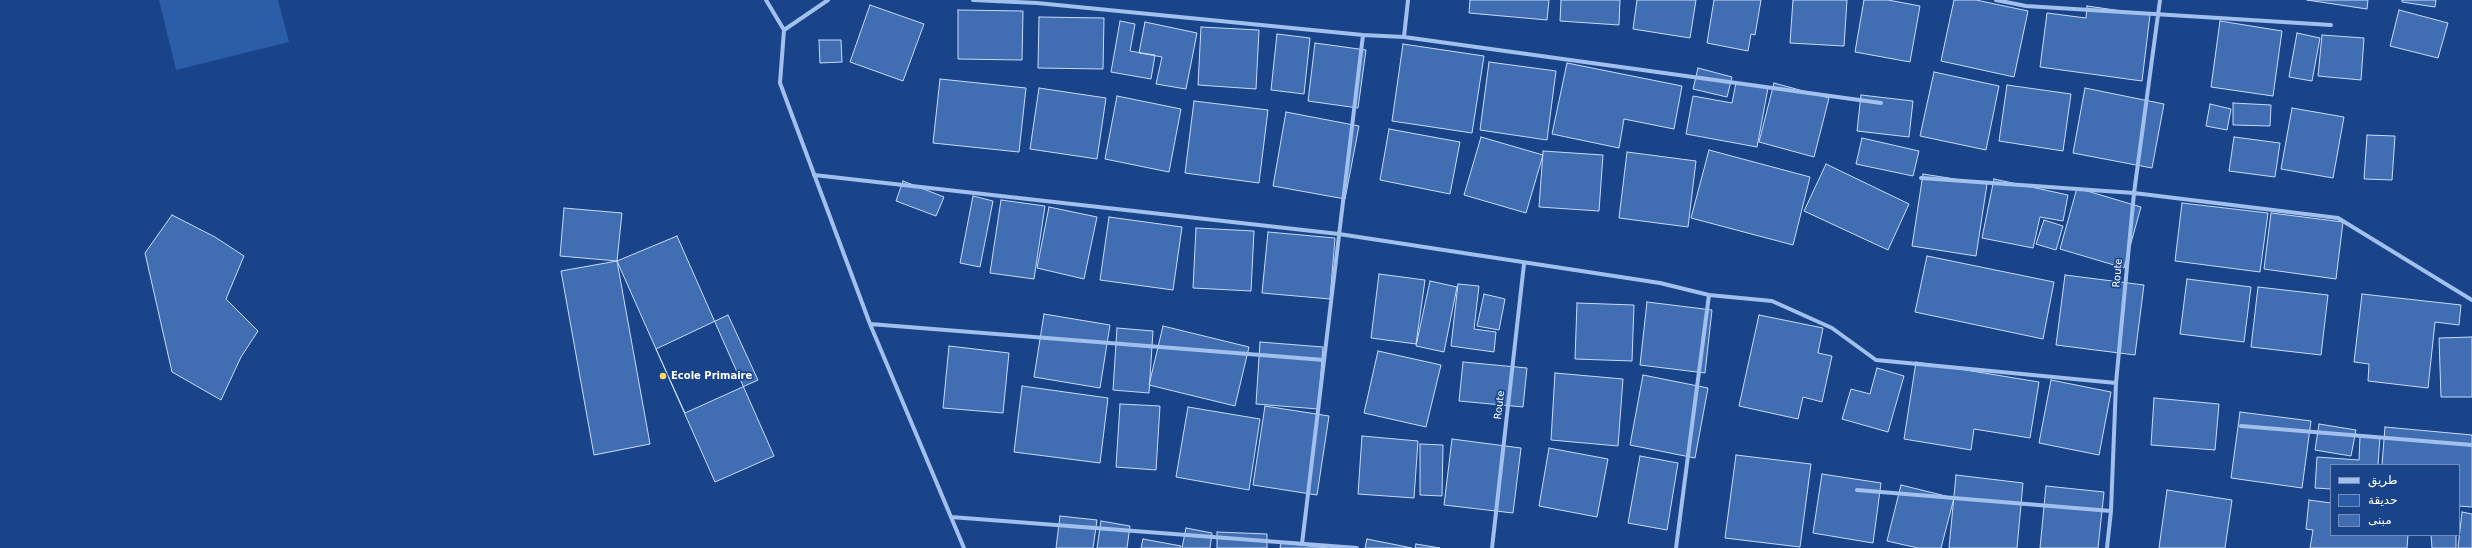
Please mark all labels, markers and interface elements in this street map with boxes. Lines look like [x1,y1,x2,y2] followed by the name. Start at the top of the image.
[2111,258,2125,288] street label: Route
[671,370,752,382] place label: Ecole Primaire
[658,371,668,381] marker: Ecole Primaire
[1492,390,1508,420] street label: Route
[2330,464,2460,536] legend
[2368,473,2398,487] text: طريق
[2368,493,2398,507] text: حديقة
[2368,513,2392,527] text: مبنى

